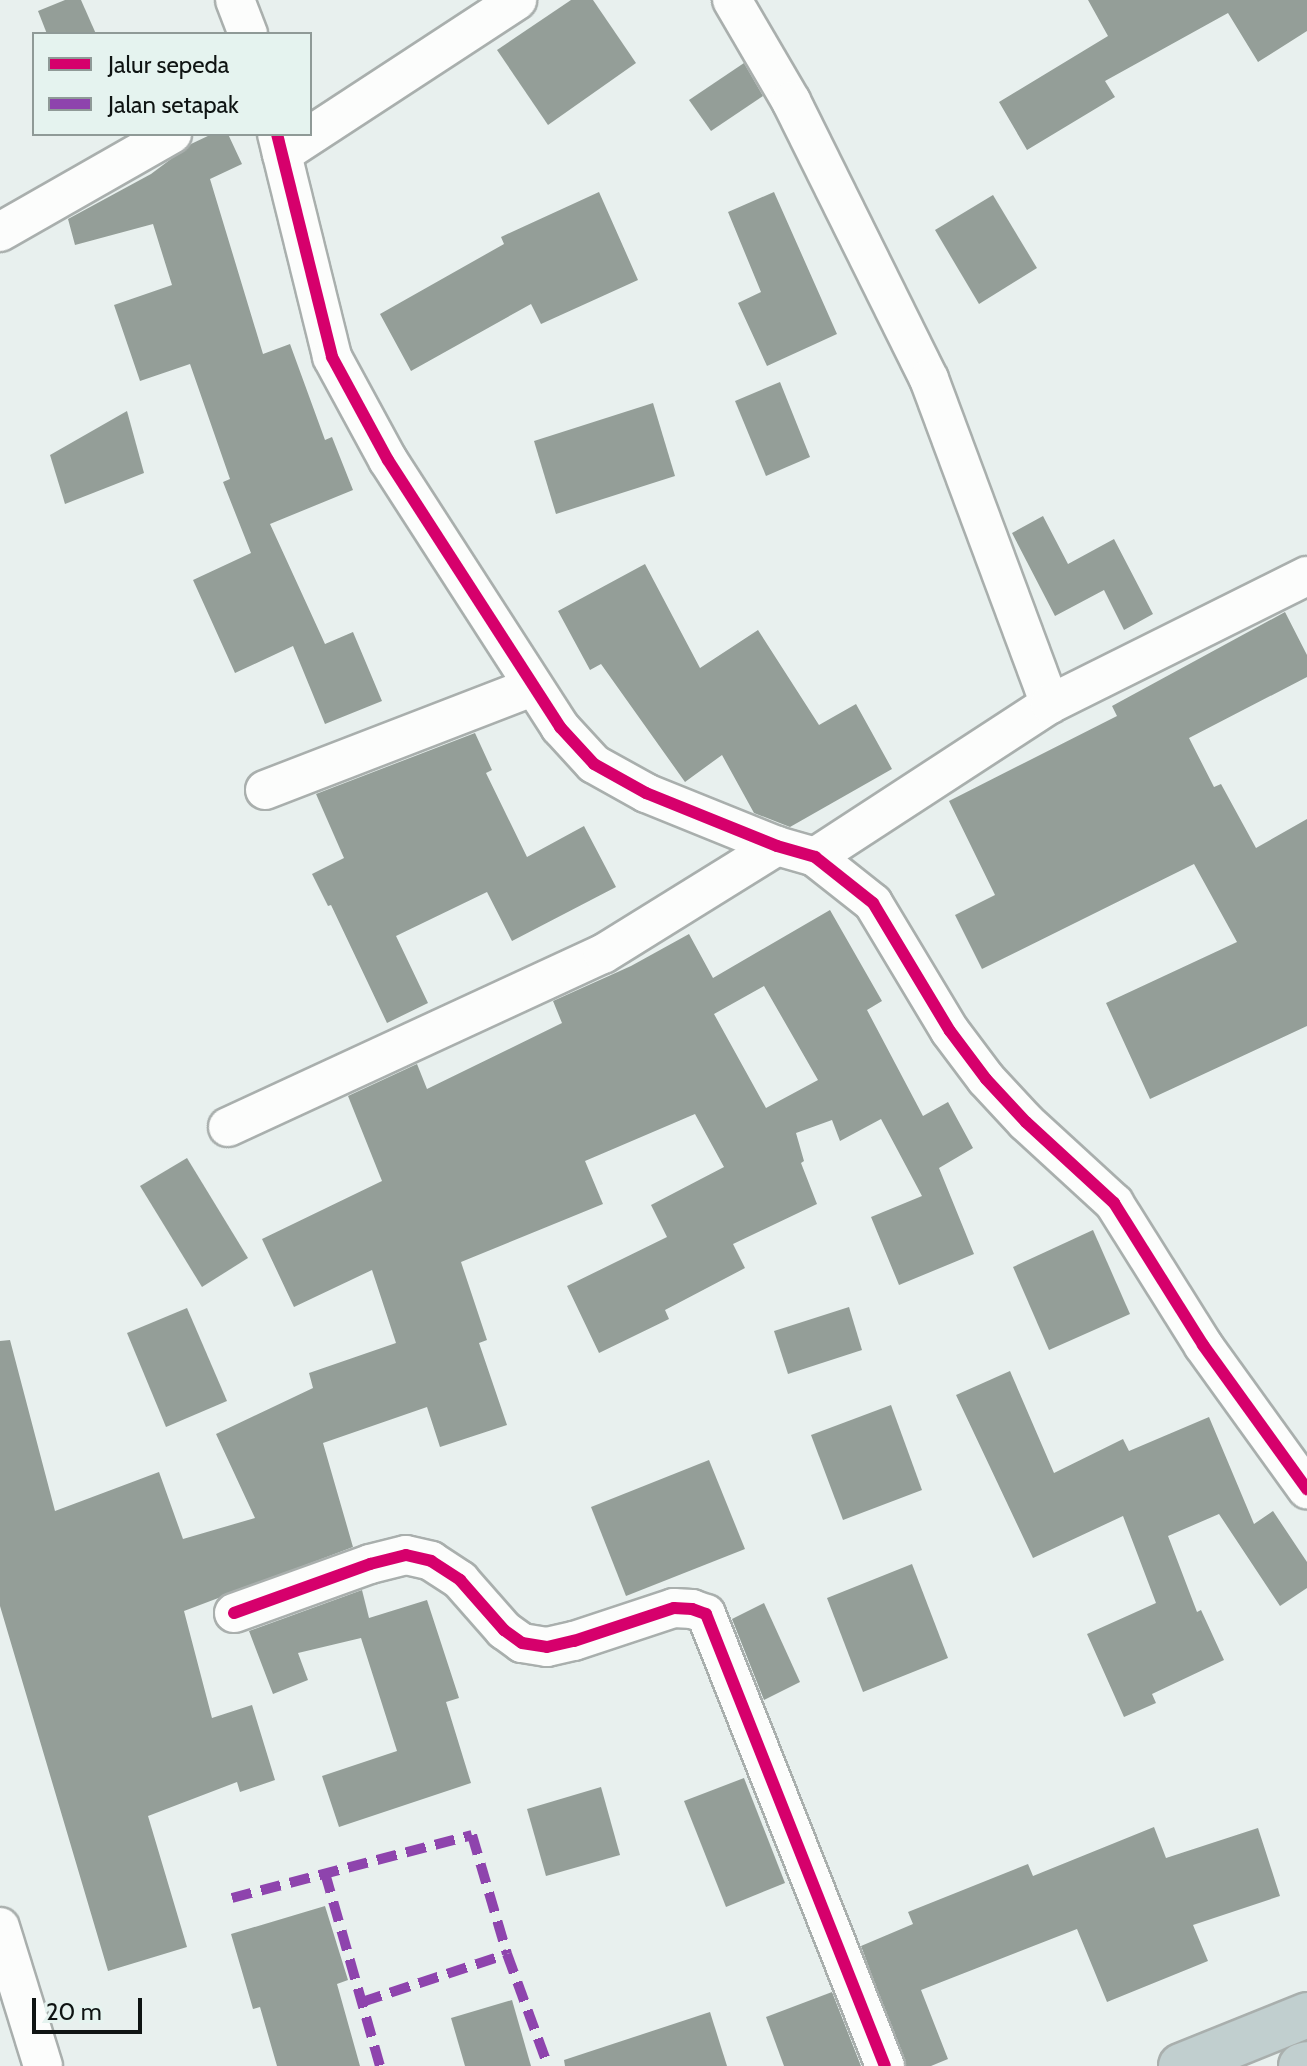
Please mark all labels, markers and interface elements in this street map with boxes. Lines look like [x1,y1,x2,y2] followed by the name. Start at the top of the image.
[32,32,312,136] legend
[108,50,229,79] text: Jalur sepeda
[108,90,239,119] text: Jalan setapak
[36,1982,146,2032] scale bar
[46,1997,102,2026] text: 20 m

